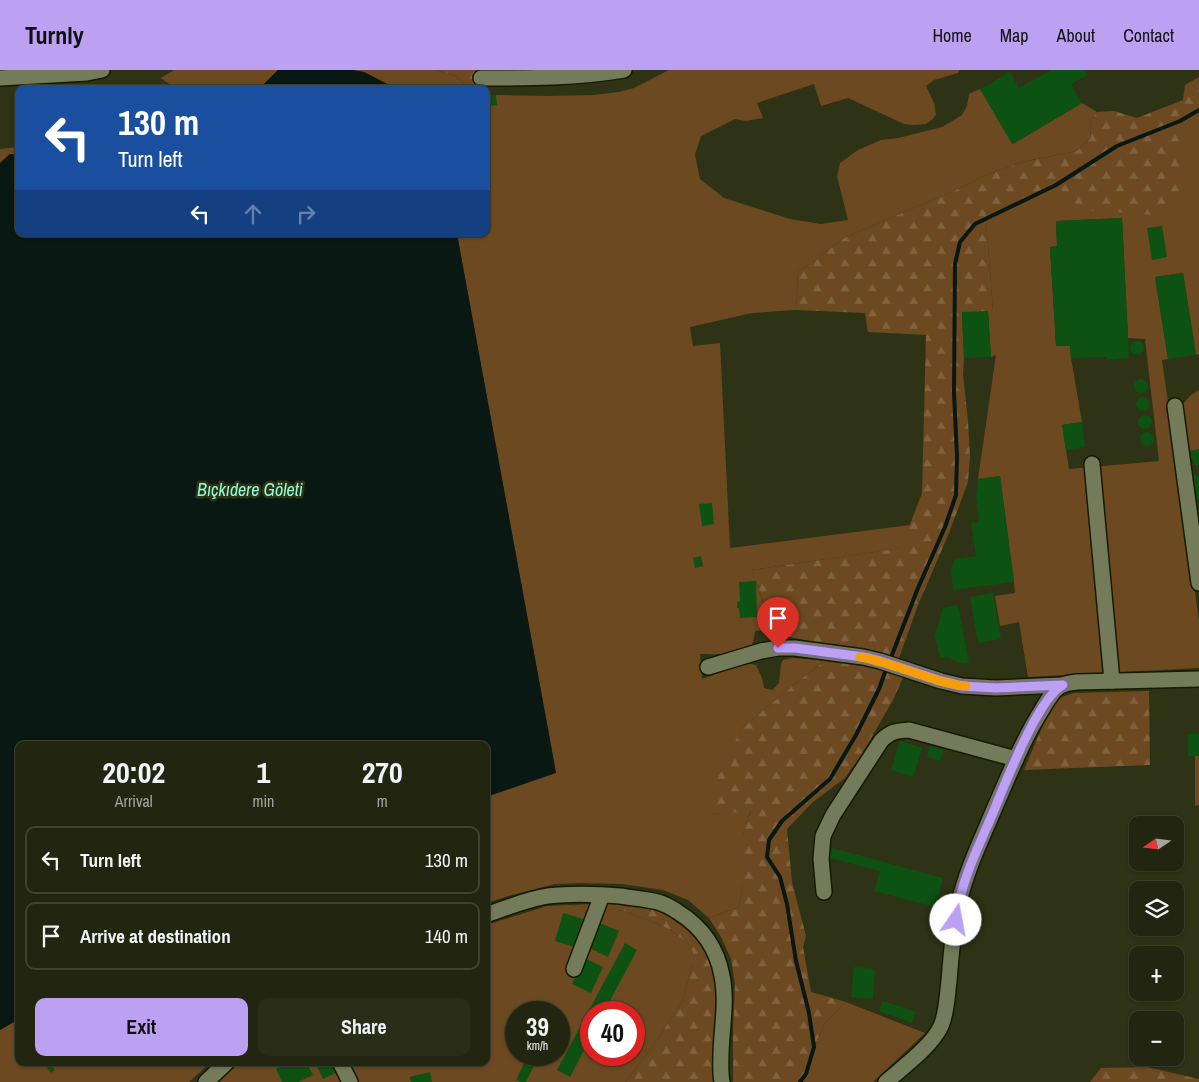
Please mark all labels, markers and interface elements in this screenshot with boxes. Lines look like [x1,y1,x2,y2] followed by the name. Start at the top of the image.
[25,19,84,51] text: Turnly
[932,23,972,48] text: Home
[1000,23,1029,48] text: Map
[1057,23,1095,48] text: About
[1123,23,1174,48] text: Contact
[118,99,199,146] text: 130 m
[35,105,100,170] icon: left
[118,144,183,174] text: Turn left
[186,200,214,228] icon: left
[239,200,267,228] icon: ahead
[292,200,320,228] icon: right
[197,477,303,502] water label: Bıçkıdere Göleti
[757,597,799,648] pin
[764,604,792,632] icon: arrive
[102,752,165,792] text: 20:02
[257,752,270,792] text: 1
[362,752,403,792] text: 270
[115,790,153,812] text: Arrival
[252,790,274,812] text: min
[377,790,388,812] text: m
[1129,816,1184,871] north arrow
[1129,816,1184,1066] map controls
[37,846,65,874] icon: left
[80,847,141,873] text: Turn left
[425,847,468,873] text: 130 m
[1129,881,1184,936] button: layers
[929,893,981,945] position arrow
[37,922,65,950] icon: arrive
[80,923,231,949] text: Arrive at destination
[425,923,468,949] text: 140 m
[1129,946,1184,1001] button: +
[35,998,248,1056] button: Exit
[258,998,470,1056] button: Share
[580,1001,645,1066] speed limit sign: 40
[526,1010,549,1044] text: 39
[1129,1011,1184,1066] button: −
[527,1038,548,1054] text: km/h

